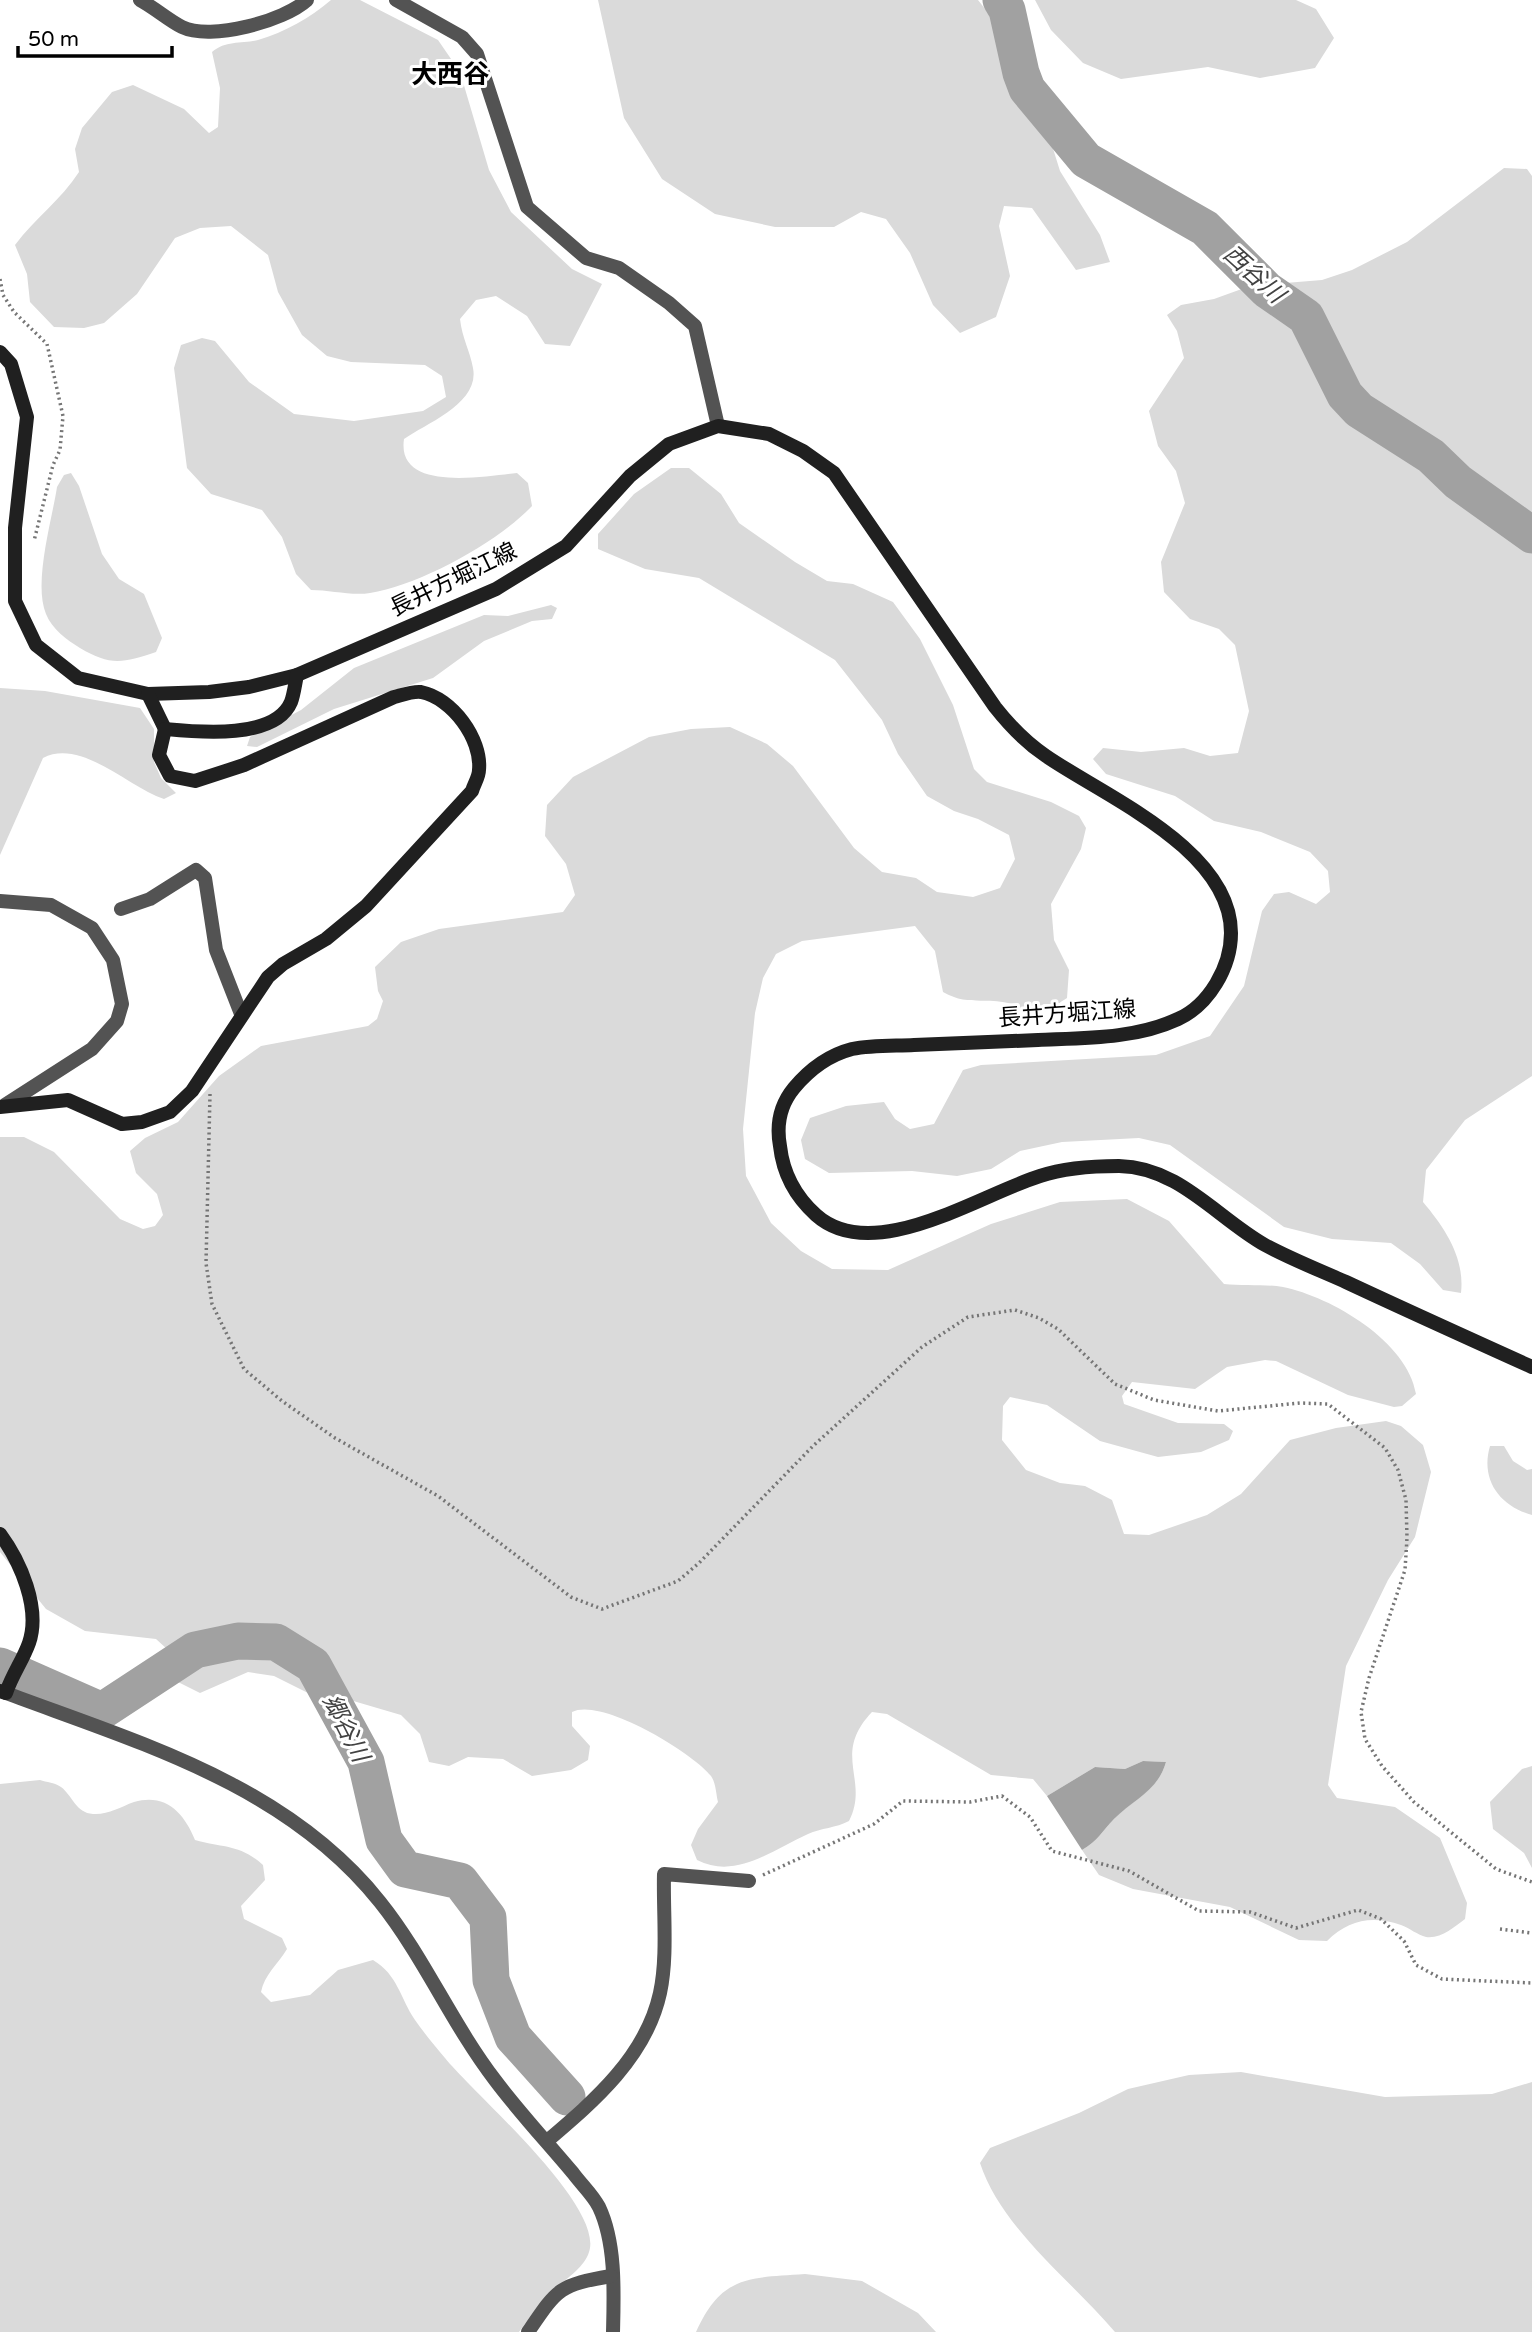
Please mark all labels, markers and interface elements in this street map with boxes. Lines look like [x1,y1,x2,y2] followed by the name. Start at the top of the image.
[18,14,172,58] scale bar
[28,27,79,52] text: 50 m
[411,59,489,90] district label: 大西谷
[1217,240,1292,311] water label: 西谷川
[385,537,522,623] street label: 長井方堀江線
[997,995,1137,1033] street label: 長井方堀江線
[316,1690,376,1770] water label: 郷谷川

